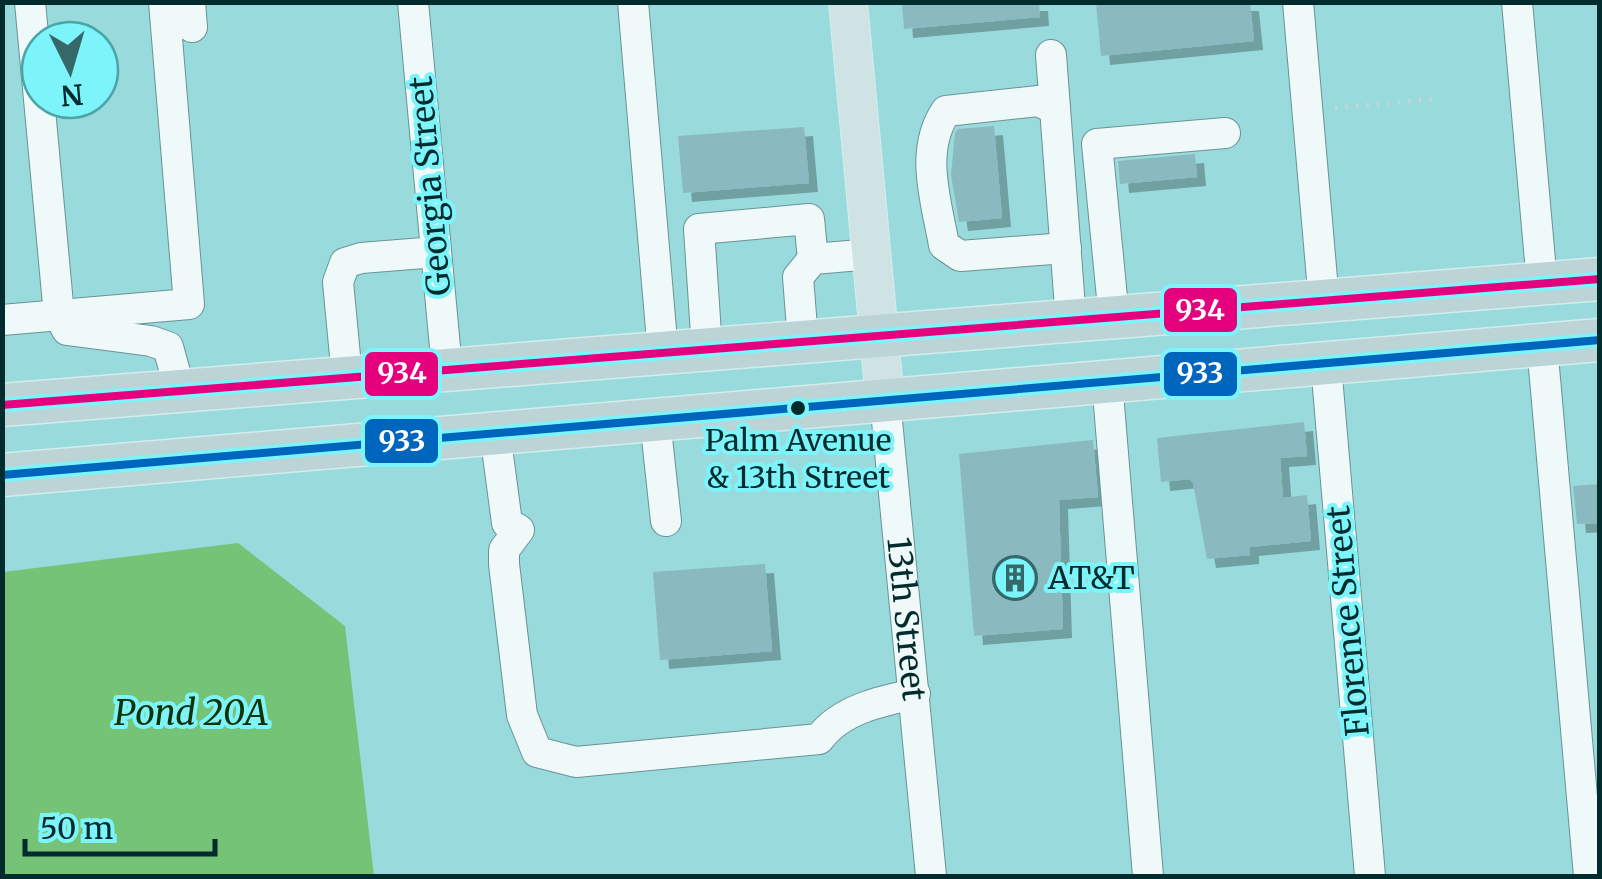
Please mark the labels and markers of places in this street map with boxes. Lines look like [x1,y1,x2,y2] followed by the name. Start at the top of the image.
[788,398,808,418] marker: Palm Avenue & 13th Street
[705,421,891,496] place label: Palm Avenue & 13th Street
[992,555,1038,601] building icon: AT&T
[1047,558,1135,598] place label: AT&T

